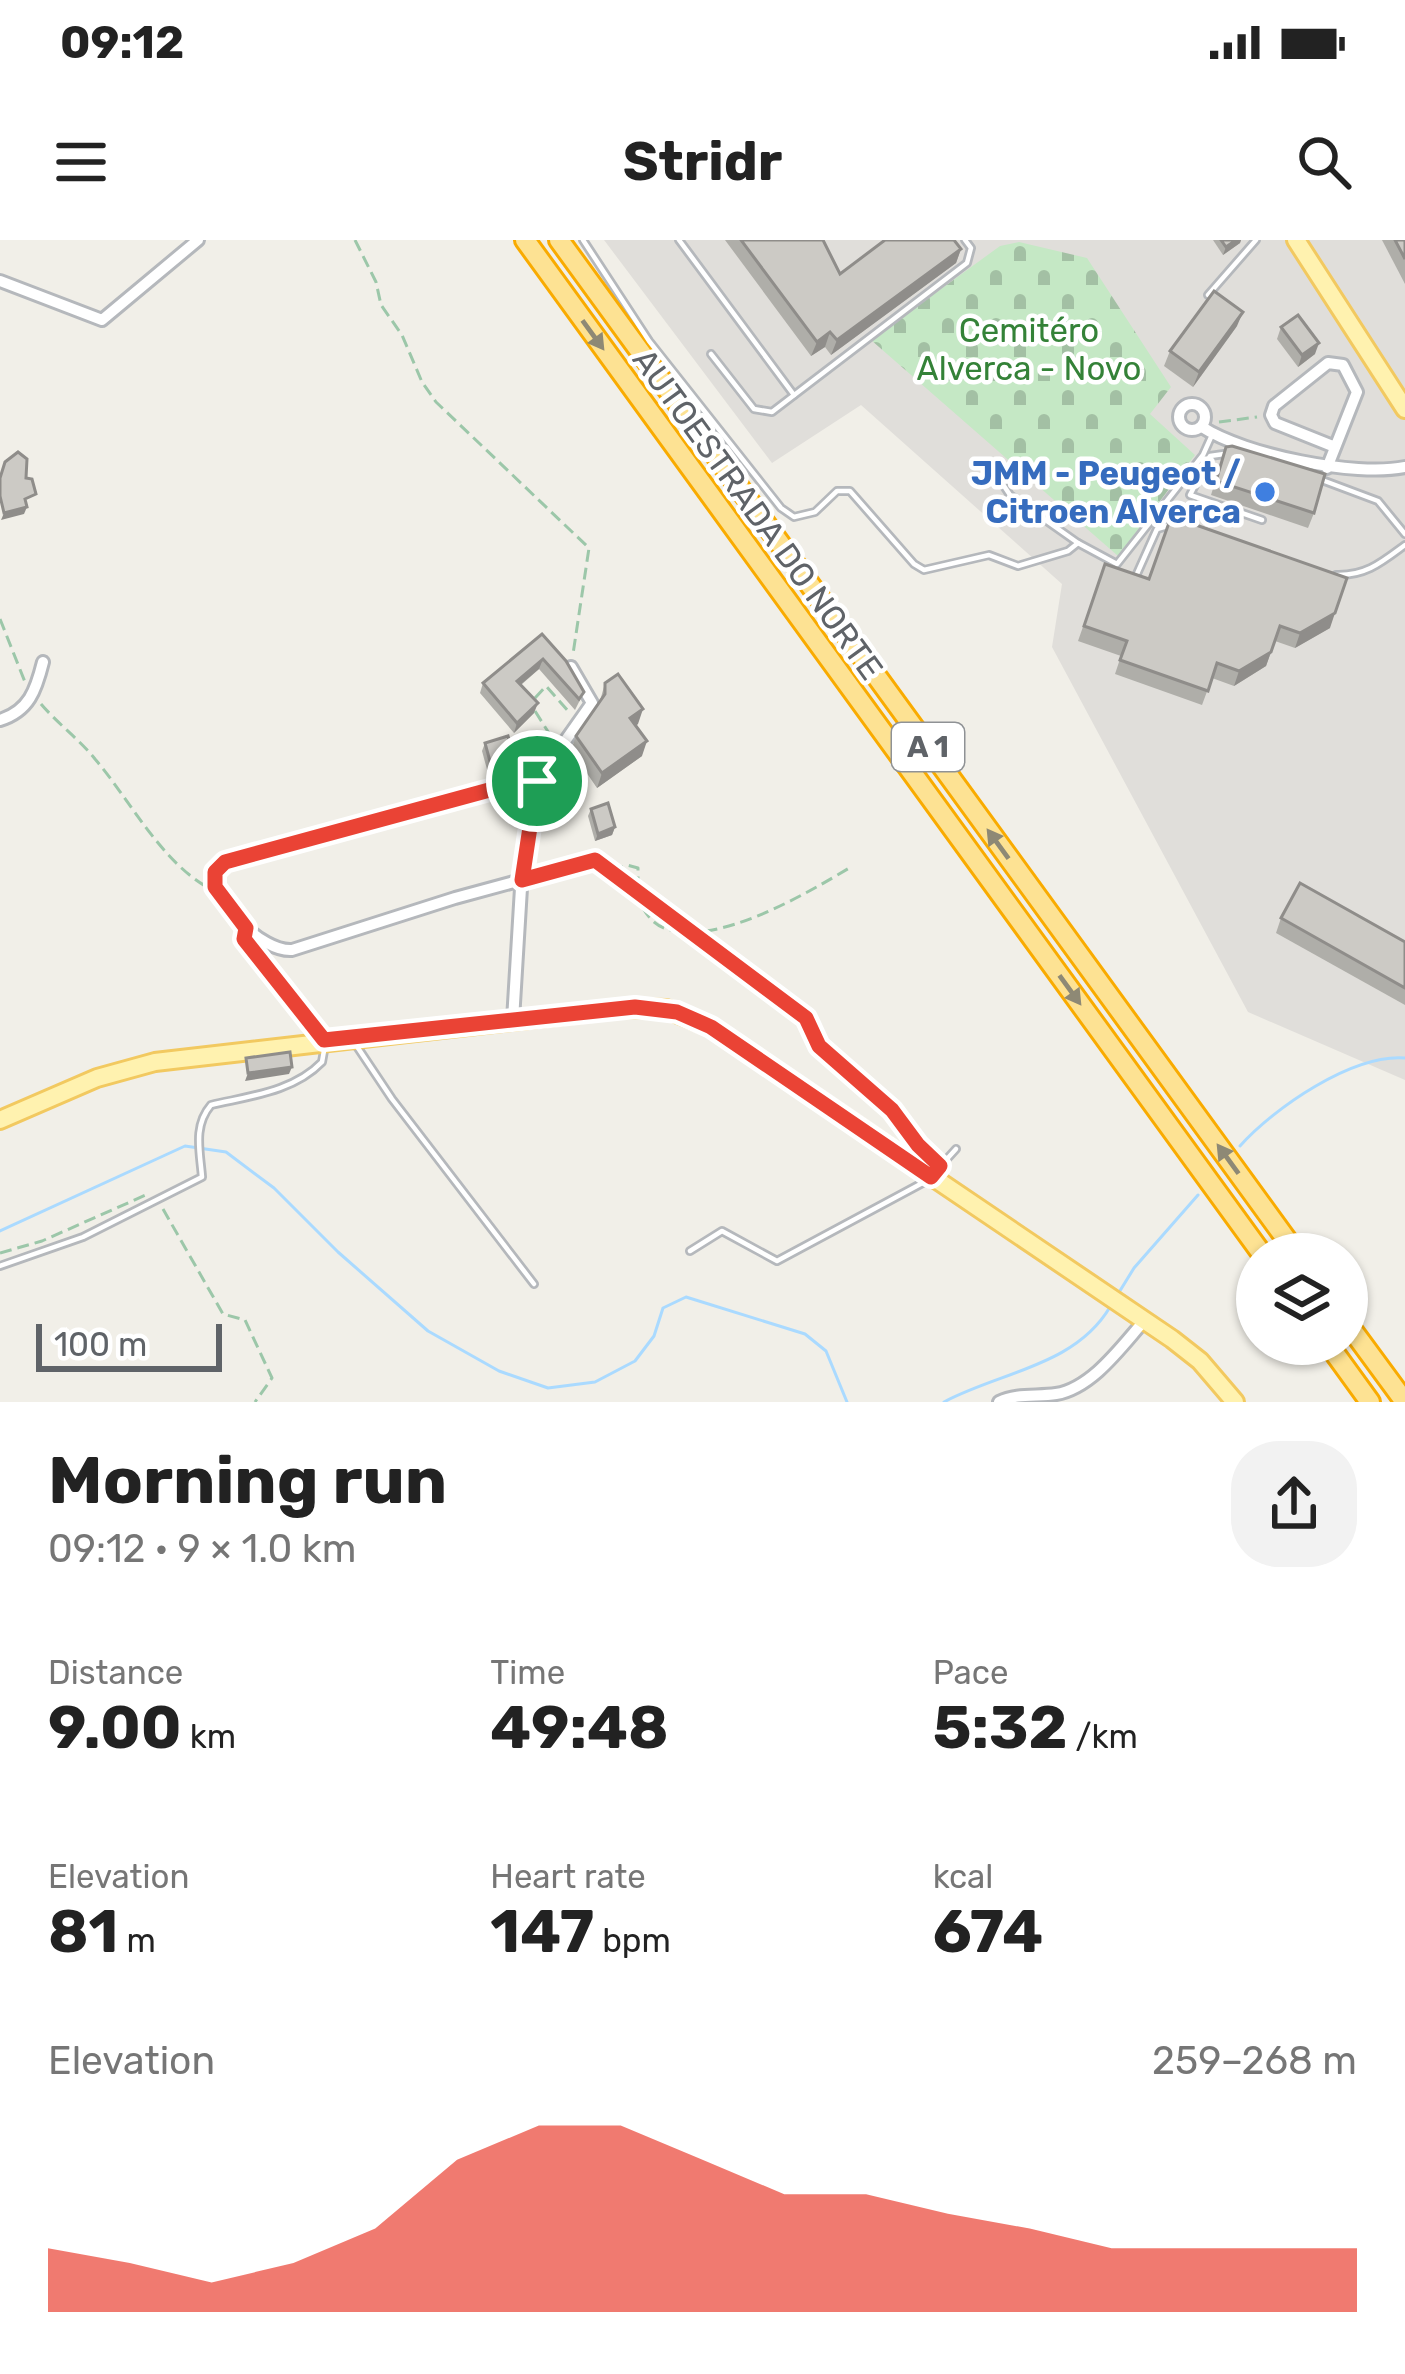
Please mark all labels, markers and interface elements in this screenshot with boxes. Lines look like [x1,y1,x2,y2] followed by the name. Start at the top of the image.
[60,16,184,69] text: 09:12
[48,129,114,195] icon: menu
[1291,129,1357,195] icon: search
[623,130,782,194] text: Stridr
[917,311,1141,388] park label: Cemitéro Alverca - Novo
[581,319,605,351] one-way arrow
[625,341,891,687] street label: AUTOESTRADA DO NORTE
[971,454,1241,531] place label: JMM - Peugeot / Citroen Alverca
[1252,479,1278,505] marker: JMM - Peugeot / Citroen Alverca
[892,723,964,771] road number: A 1
[486,730,588,832] pin
[504,748,570,814] icon: arrive
[987,828,1011,860] one-way arrow
[1057,974,1081,1006] one-way arrow
[1217,1143,1240,1175] one-way arrow
[1236,1233,1368,1365] map controls
[1236,1233,1368,1365] button: layers
[36,1318,222,1371] scale bar
[54,1325,147,1364] text: 100 m
[48,1441,447,1520] text: Morning run
[1231,1441,1357,1567] button: share
[48,1526,357,1572] text: 09:12 · 9 × 1.0 km
[48,1653,183,1692] text: Distance
[490,1653,565,1692] text: Time
[933,1653,1008,1692] text: Pace
[48,1692,182,1763] text: 9.00
[490,1692,669,1763] text: 49:48
[933,1692,1067,1763] text: 5:32
[182,1717,236,1756] text: km
[1067,1717,1138,1756] text: /km
[48,1857,189,1896] text: Elevation
[490,1857,646,1896] text: Heart rate
[933,1857,993,1896] text: kcal
[48,1896,118,1967] text: 81
[490,1896,594,1967] text: 147
[933,1896,1043,1967] text: 674
[118,1921,156,1960] text: m
[594,1921,671,1960] text: bpm
[48,2038,215,2084] text: Elevation
[1152,2038,1357,2084] text: 259–268 m

